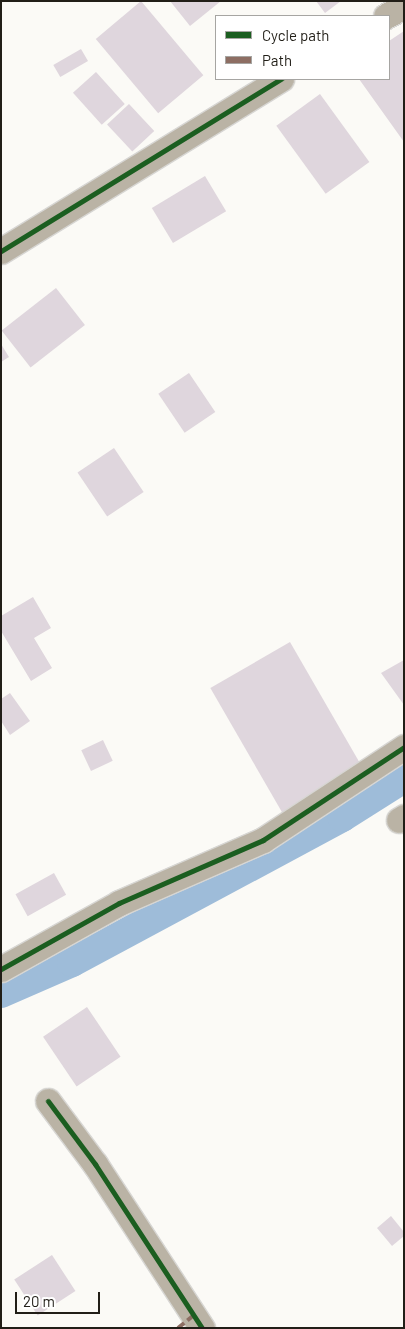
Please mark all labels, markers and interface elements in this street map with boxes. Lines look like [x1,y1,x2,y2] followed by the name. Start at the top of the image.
[215,15,390,80] legend
[262,26,329,44] text: Cycle path
[262,51,292,69] text: Path
[18,1282,102,1314] scale bar
[23,1292,55,1310] text: 20 m

